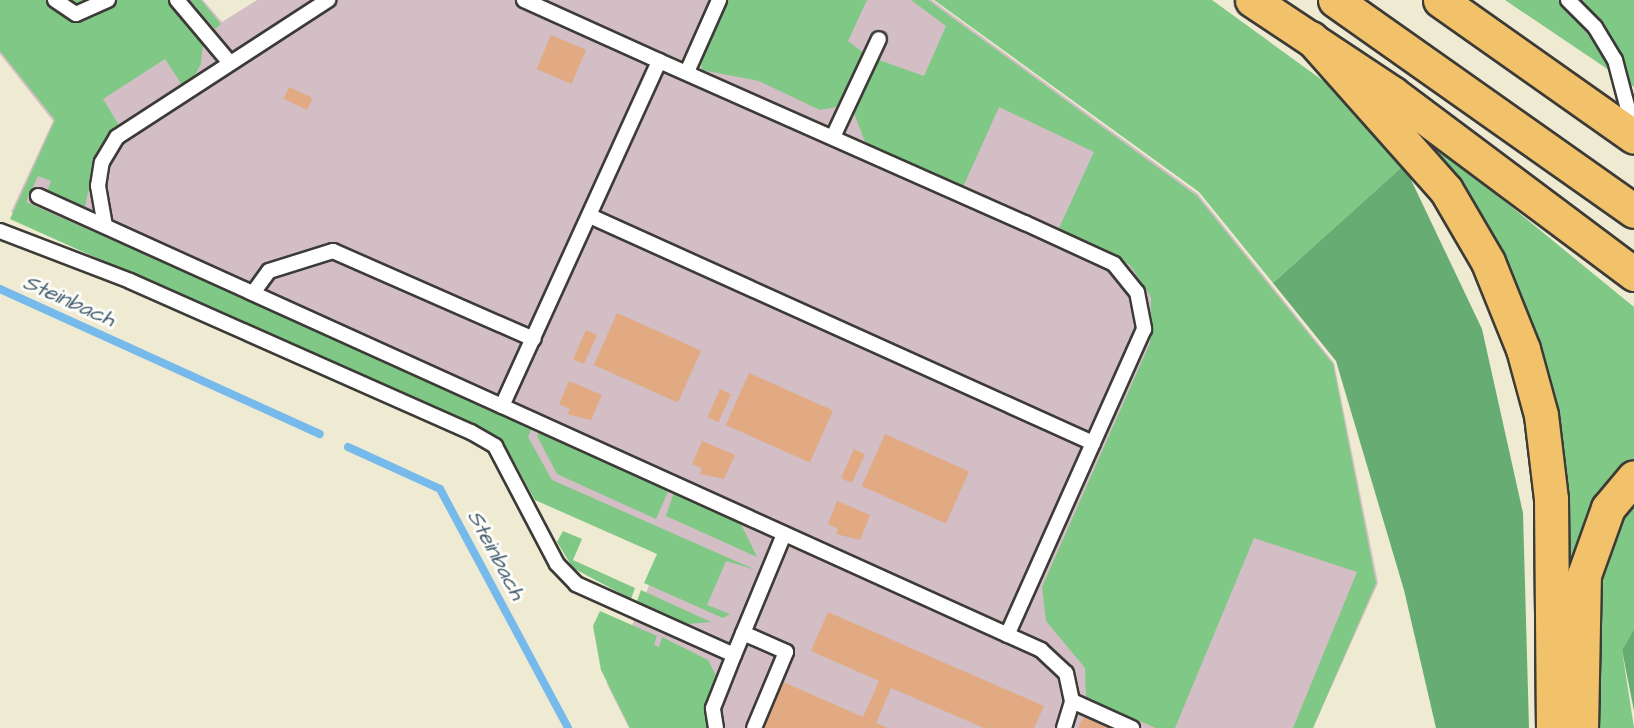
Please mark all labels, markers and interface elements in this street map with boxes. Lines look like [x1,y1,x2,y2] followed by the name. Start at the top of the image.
[19,269,119,333] water label: Steinbach
[461,506,531,604] water label: Steinbach

